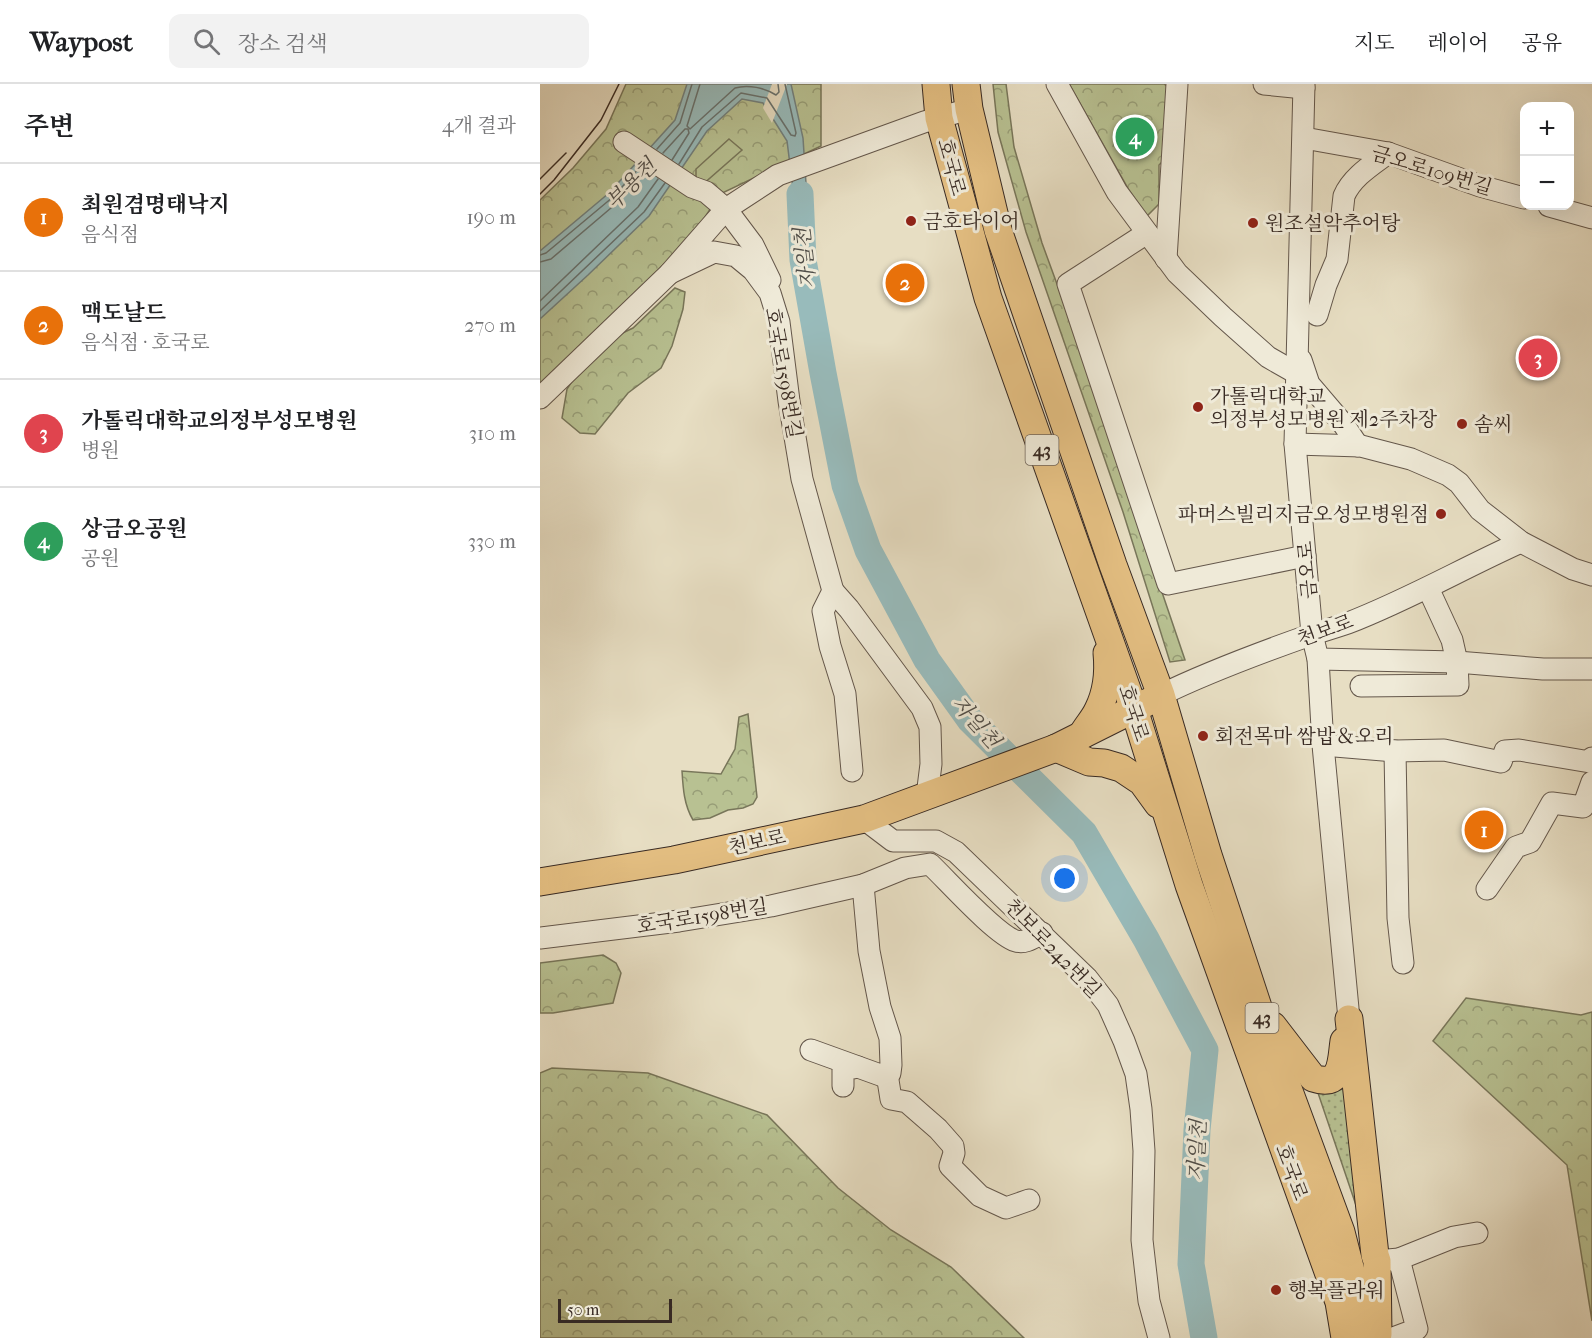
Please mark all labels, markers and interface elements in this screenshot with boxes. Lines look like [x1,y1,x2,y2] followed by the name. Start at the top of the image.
[169,14,589,68] search box
[30,25,133,58] text: Waypost
[190,25,223,58] icon: search
[238,31,327,57] text: 장소 검색
[1354,31,1395,55] text: 지도
[1428,31,1488,55] text: 레이어
[1521,31,1562,55] text: 공유
[1520,102,1574,210] map controls
[1520,102,1574,156] button: +
[24,111,74,142] text: 주변
[442,114,516,137] text: 4개 결과
[1116,115,1154,160] pin: 4
[933,136,970,198] street label: 호국로
[1369,141,1495,200] street label: 금오로109번길
[601,153,662,214] water label: 부용천
[1520,156,1574,210] button: −
[81,192,230,218] text: 최원겸명태낙지
[40,206,47,229] text: 1
[466,206,516,229] text: 190 m
[923,210,1020,233] place label: 금호타이어
[1265,212,1401,235] place label: 원조설악추어탕
[904,214,918,228] marker: 금호타이어
[1246,216,1260,230] marker: 원조설악추어탕
[81,223,139,246] text: 음식점
[790,225,820,290] water label: 자일천
[886,260,925,306] pin: 2
[81,300,166,326] text: 맥도날드
[761,306,806,440] street label: 호국로1598번길
[38,314,49,337] text: 2
[464,314,516,337] text: 270 m
[81,331,210,354] text: 음식점 · 호국로
[1518,336,1558,380] pin: 3
[1210,385,1438,431] place label: 가톨릭대학교 의정부성모병원 제2주차장
[1191,400,1205,414] marker: 가톨릭대학교 의정부성모병원 제2주차장
[81,408,357,434] text: 가톨릭대학교의정부성모병원
[1474,413,1513,436] place label: 솜씨
[1455,417,1469,431] marker: 솜씨
[39,422,48,445] text: 3
[469,422,516,445] text: 310 m
[1026,435,1058,465] road number: 43
[81,439,120,462] text: 병원
[1178,503,1429,526] place label: 파머스빌리지금오성모병원점
[1434,507,1448,521] marker: 파머스빌리지금오성모병원점
[81,516,187,542] text: 상금오공원
[38,530,49,553] text: 4
[468,530,516,553] text: 330 m
[1294,540,1321,600] street label: 금오로
[81,547,120,570] text: 공원
[1294,610,1356,651] street label: 천보로
[1114,682,1153,744] street label: 호국로
[947,691,1006,754] water label: 자일천
[1215,725,1394,748] place label: 회전목마 쌈밥＆오리
[1196,729,1210,743] marker: 회전목마 쌈밥＆오리
[1464,808,1504,852] pin: 1
[726,825,788,860] street label: 천보로
[1050,864,1079,893] your location
[1000,894,1106,1003] street label: 천보로242번길
[635,895,769,938] street label: 호국로1598번길
[1246,1003,1278,1033] road number: 43
[1183,1117,1211,1181] water label: 자일천
[1271,1141,1312,1203] street label: 호국로
[1288,1279,1385,1302] place label: 행복플라워
[1269,1283,1283,1297] marker: 행복플라워
[558,1296,672,1324] scale bar
[567,1300,599,1319] text: 50 m

